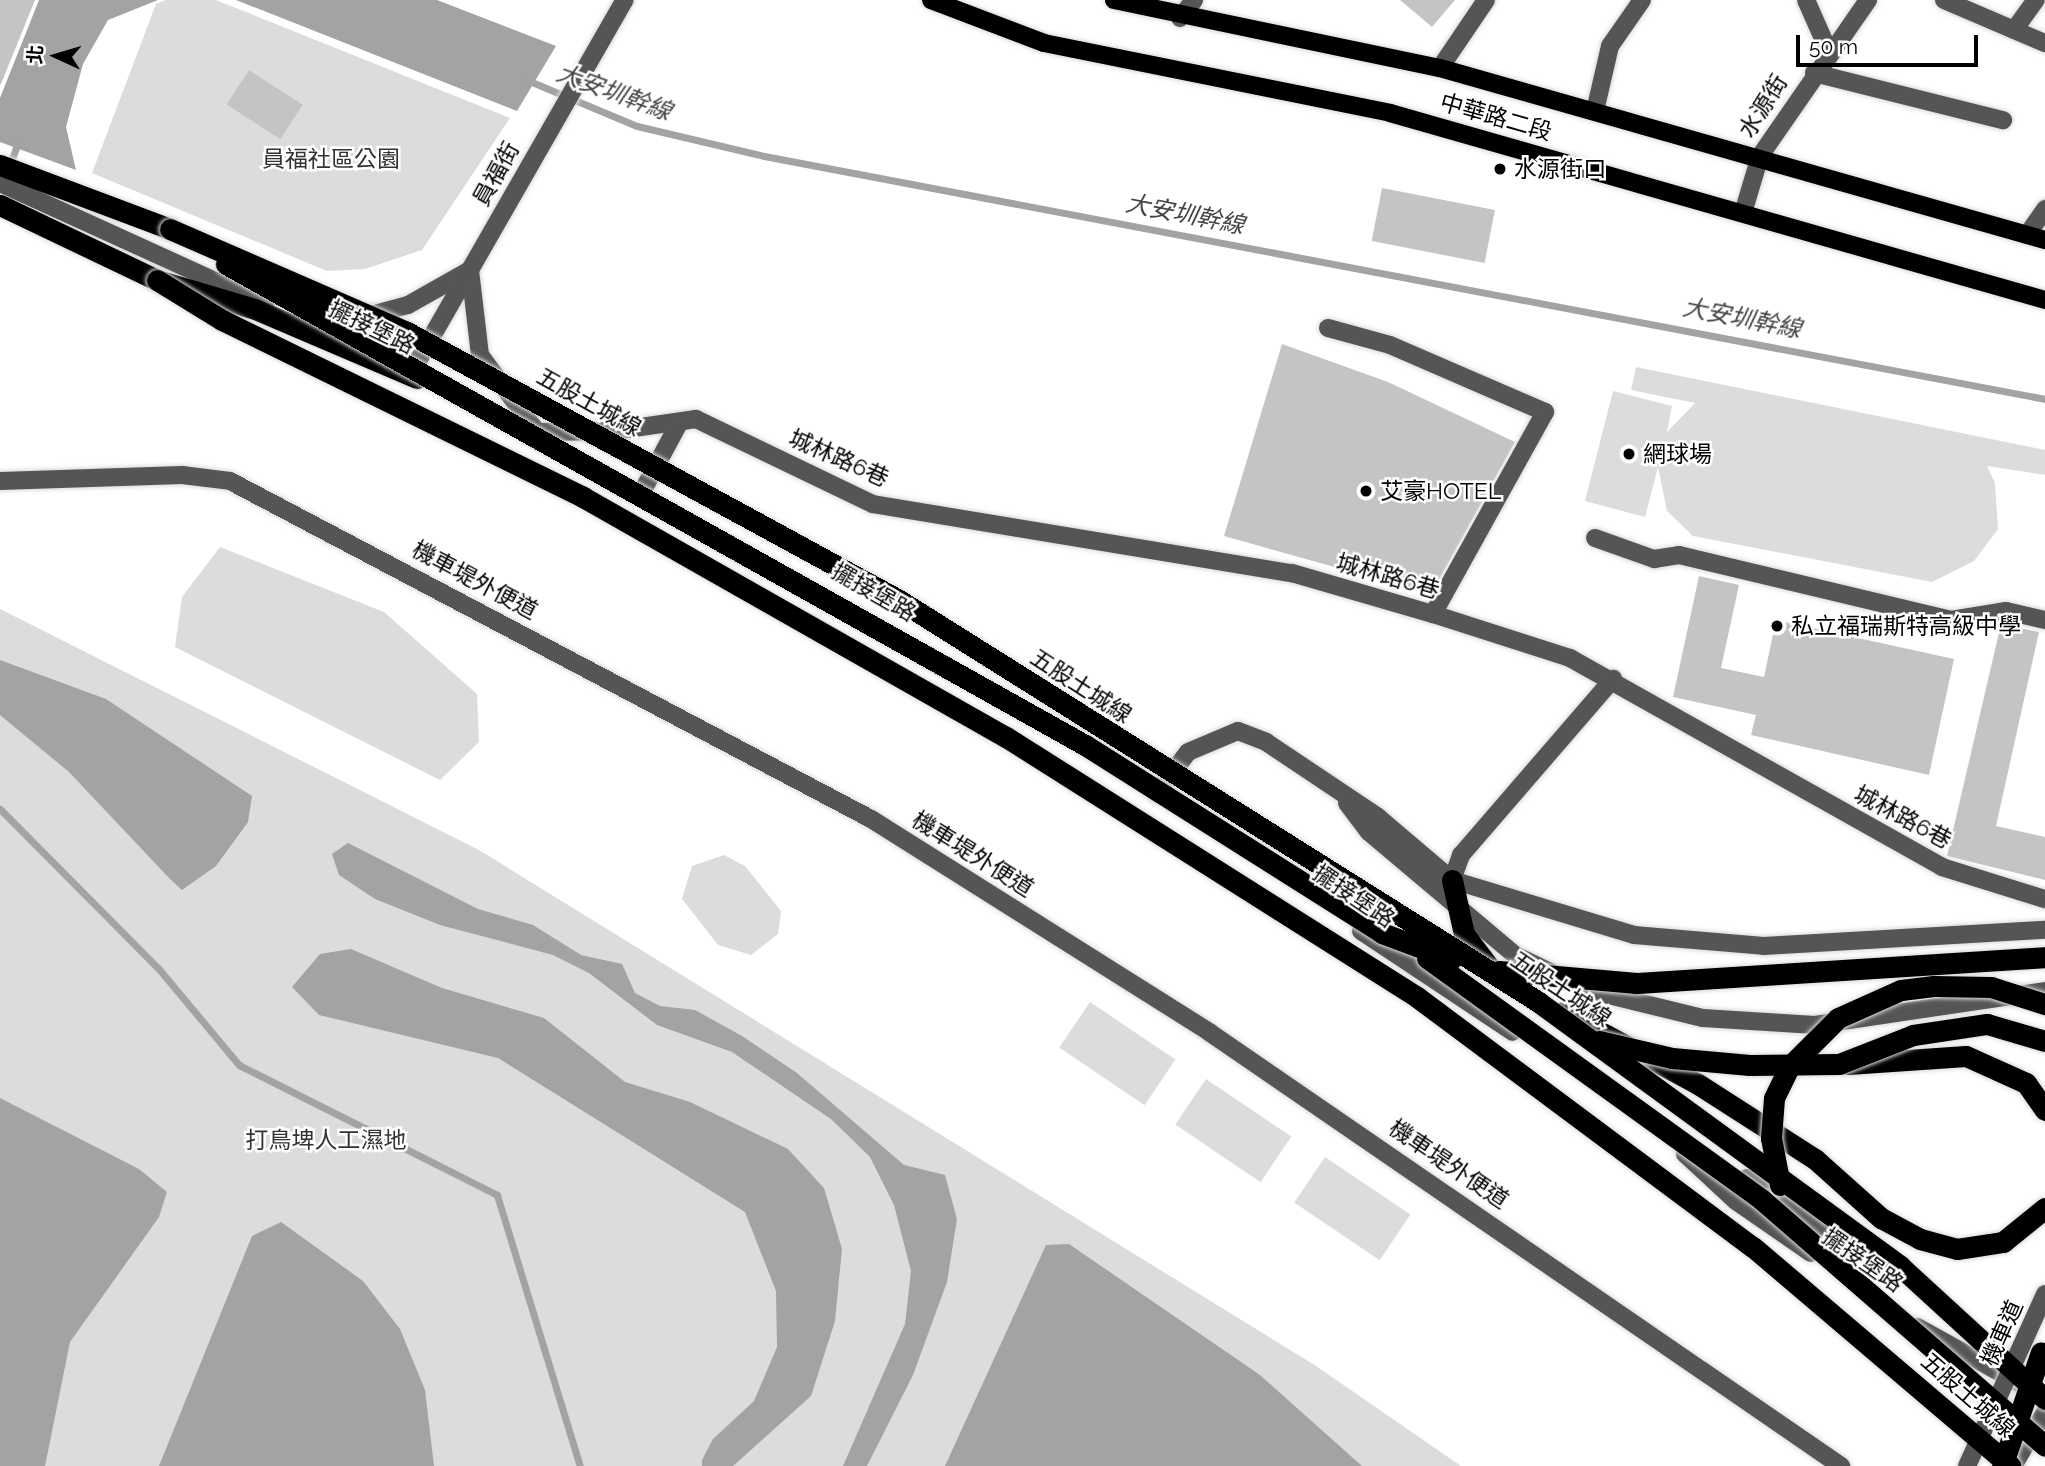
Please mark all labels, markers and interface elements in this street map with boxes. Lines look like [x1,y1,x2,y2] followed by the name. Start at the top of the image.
[21,21,91,91] north arrow
[1800,21,1982,65] scale bar
[1809,34,1858,59] text: 50 m
[23,44,47,65] text: 北
[553,58,675,126] water label: 大安圳幹線
[1733,69,1793,143] street label: 水源街
[1437,88,1555,146] street label: 中華路二段
[467,137,525,211] street label: 員福街
[262,145,400,173] park label: 員福社區公園
[1514,155,1606,183] place label: 水源街口
[1492,161,1508,177] marker: 水源街口
[1123,188,1247,240] water label: 大安圳幹線
[1680,292,1804,344] water label: 大安圳幹線
[325,294,419,360] street label: 擺接堡路
[532,362,646,442] street label: 五股土城線
[785,424,893,492] street label: 城林路6巷
[1643,440,1712,468] place label: 網球場
[1621,446,1637,462] marker: 網球場
[1380,477,1501,505] place label: 艾豪HOTEL
[1358,483,1374,499] marker: 艾豪HOTEL
[408,535,542,625] street label: 機車堤外便道
[1333,548,1443,604] street label: 城林路6巷
[827,557,921,627] street label: 擺接堡路
[1791,612,2021,640] place label: 私立福瑞斯特高級中學
[1769,618,1785,634] marker: 私立福瑞斯特高級中學
[1025,643,1137,729] street label: 五股土城線
[1850,780,1956,854] street label: 城林路6巷
[907,806,1039,902] street label: 機車堤外便道
[1308,859,1400,933] street label: 擺接堡路
[1506,945,1616,1033] street label: 五股土城線
[1384,1114,1514,1214] street label: 機車堤外便道
[246,1126,406,1154] park label: 打鳥埤人工濕地
[1817,1222,1909,1298] street label: 擺接堡路
[1975,1296,2029,1370] street label: 機車道
[1916,1347,2020,1443] street label: 五股土城線

